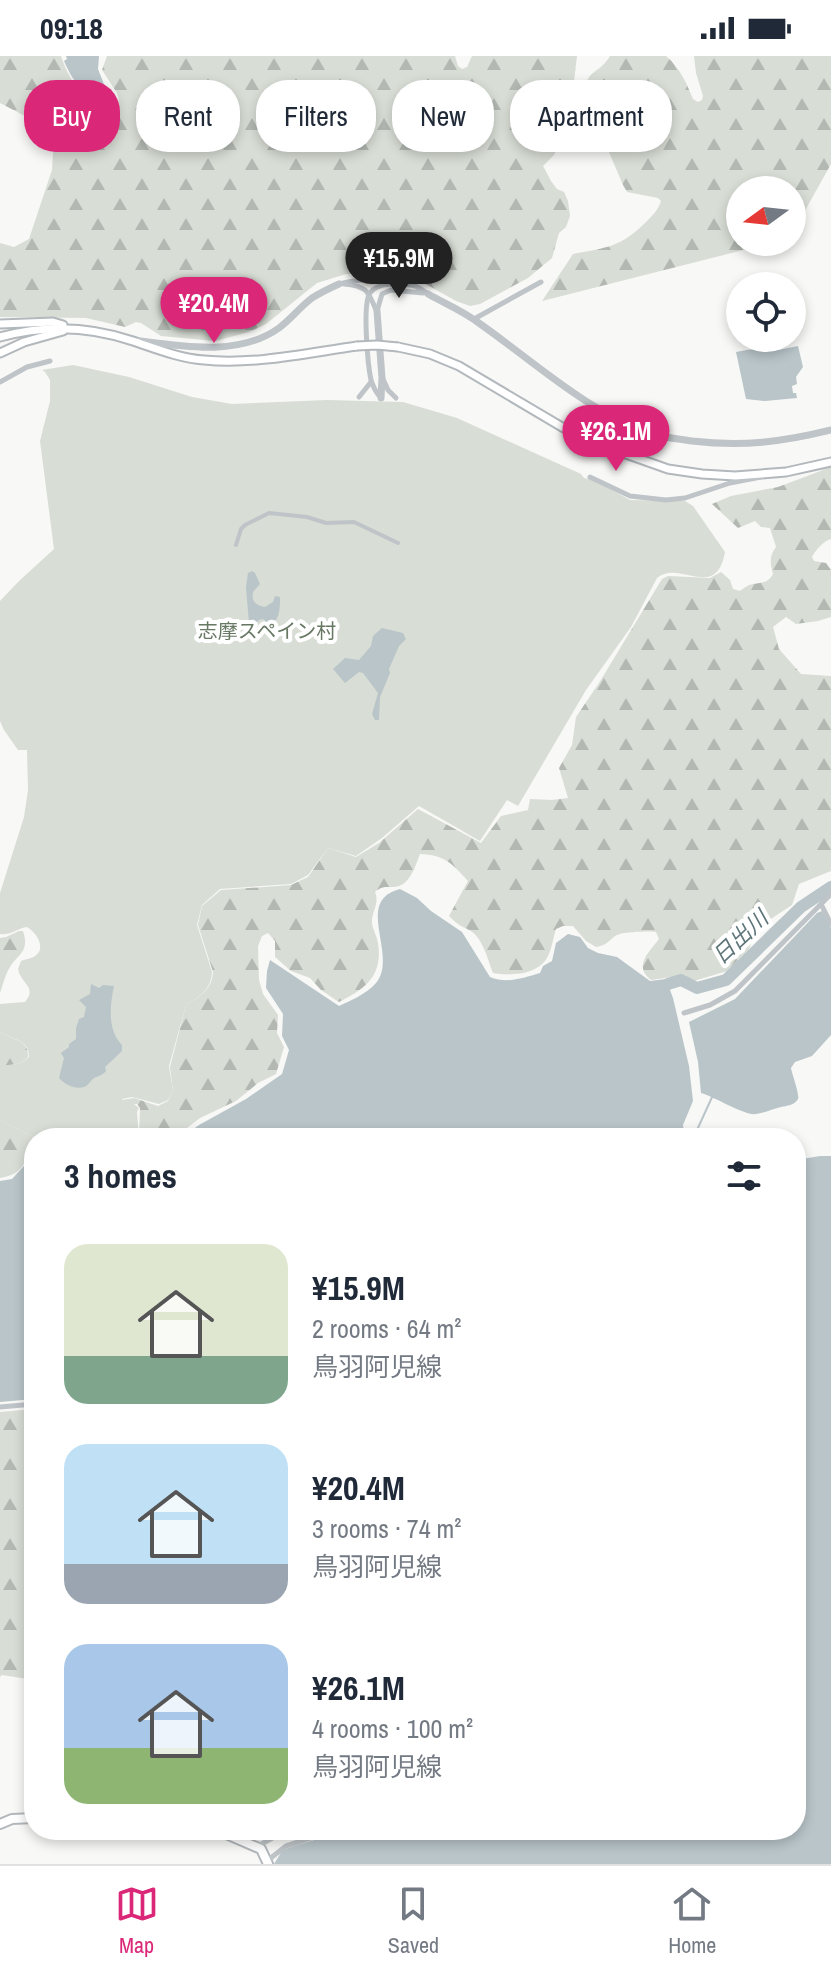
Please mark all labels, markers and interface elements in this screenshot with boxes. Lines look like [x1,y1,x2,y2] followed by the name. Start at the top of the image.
[40,8,103,48] text: 09:18
[24,80,120,152] chip: Buy
[136,80,240,152] chip: Rent
[256,80,376,152] chip: Filters
[392,80,494,152] chip: New
[510,80,672,152] chip: Apartment
[726,176,806,256] north arrow
[726,176,806,352] map controls
[334,232,464,300] pin: ¥15.9M
[363,240,435,275] text: ¥15.9M
[726,272,806,352] button: locate
[149,277,279,345] pin: ¥20.4M
[178,285,250,320] text: ¥20.4M
[551,405,681,473] pin: ¥26.1M
[580,413,652,448] text: ¥26.1M
[198,617,336,644] park label: 志摩スペイン村
[706,902,776,970] water label: 日出川
[64,1153,177,1199] text: 3 homes
[722,1154,766,1198] icon: filters
[312,1265,405,1311] text: ¥15.9M
[128,1276,224,1372] icon: home
[312,1311,461,1346] text: 2 rooms · 64 m²
[312,1349,442,1384] text: 鳥羽阿児線
[312,1465,405,1511] text: ¥20.4M
[128,1476,224,1572] icon: home
[312,1511,461,1546] text: 3 rooms · 74 m²
[312,1549,442,1584] text: 鳥羽阿児線
[312,1665,405,1711] text: ¥26.1M
[128,1676,224,1772] icon: home
[312,1711,473,1746] text: 4 rooms · 100 m²
[312,1749,442,1784] text: 鳥羽阿児線
[115,1882,159,1960] tab: Map
[388,1882,439,1960] tab: Saved
[668,1882,716,1960] tab: Home

